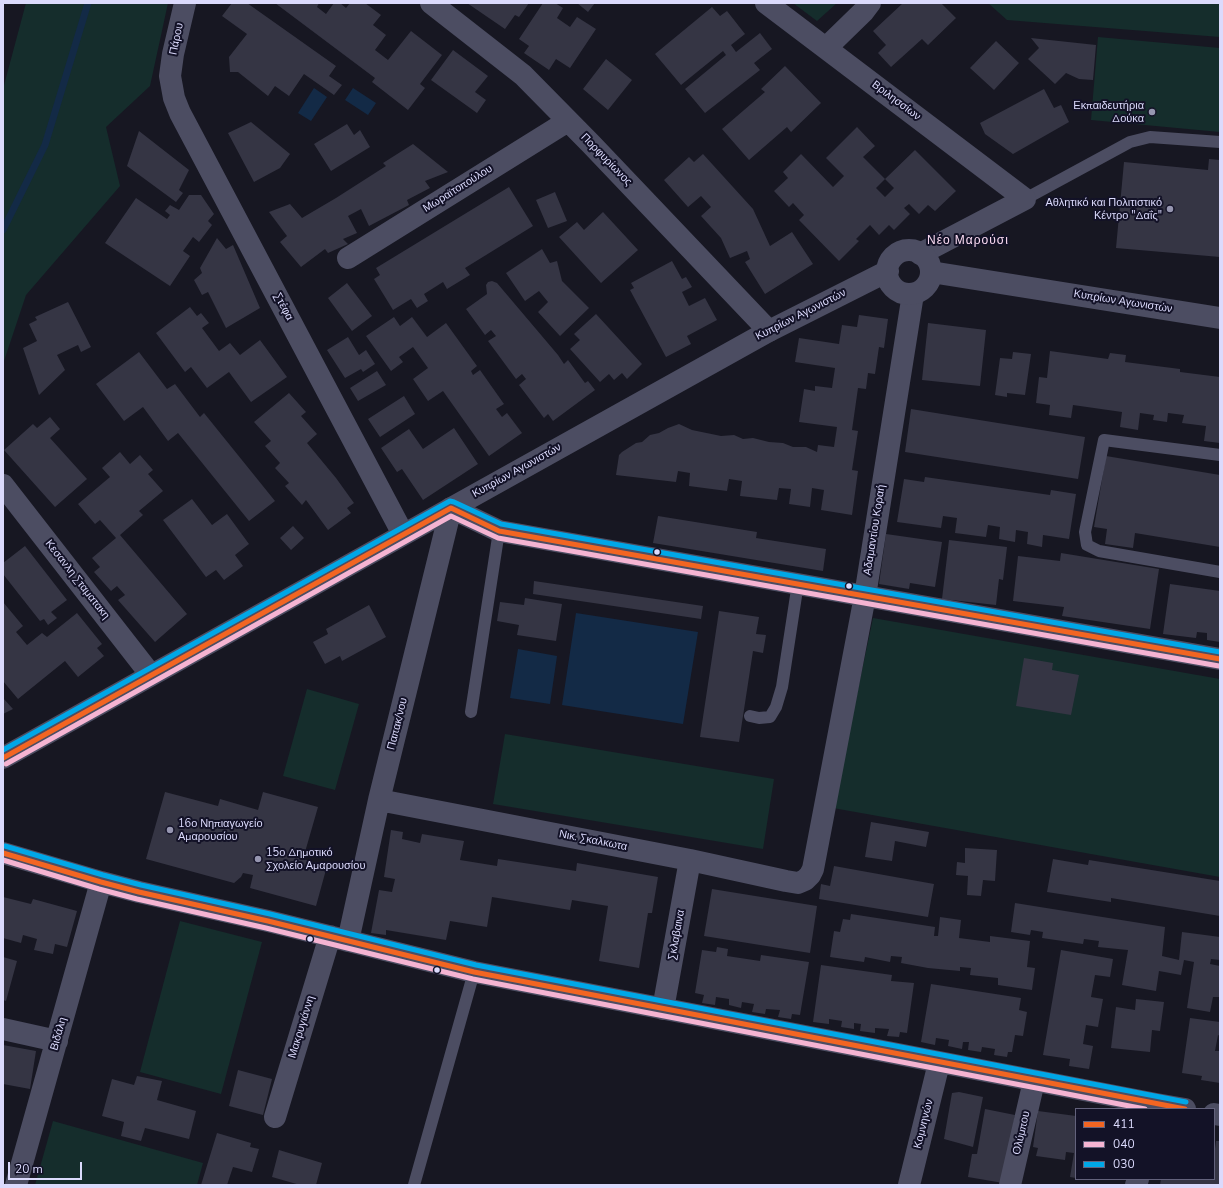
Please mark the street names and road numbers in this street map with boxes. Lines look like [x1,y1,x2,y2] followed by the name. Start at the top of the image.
[167,22,187,56] street label: Πάρου
[869,78,923,124] street label: Βριλησσίων
[578,131,634,189] street label: Πορφυρίωνος
[421,162,495,216] street label: Μωραϊτοπούλου
[754,286,848,344] street label: Κυπρίων Αγωνιστών
[1073,288,1173,316] street label: Κυπρίων Αγωνιστών
[270,291,296,323] street label: Στέφα
[470,441,564,501] street label: Κυπρίων Αγωνιστών
[861,484,889,576] street label: Αδαμαντίου Κοραή
[42,538,112,622] street label: Κεσανλη Σταματακη
[385,697,411,751] street label: Παπακ/νου
[558,828,628,854] street label: Νικ. Σκαλκωτα
[666,909,688,961] street label: Σκλαβαινα
[286,994,318,1060] street label: Μακρυγιάννη
[48,1016,70,1052] street label: Βιδάλη
[911,1098,937,1150] street label: Κομνηνών
[1011,1110,1033,1156] street label: Ολύμπου

